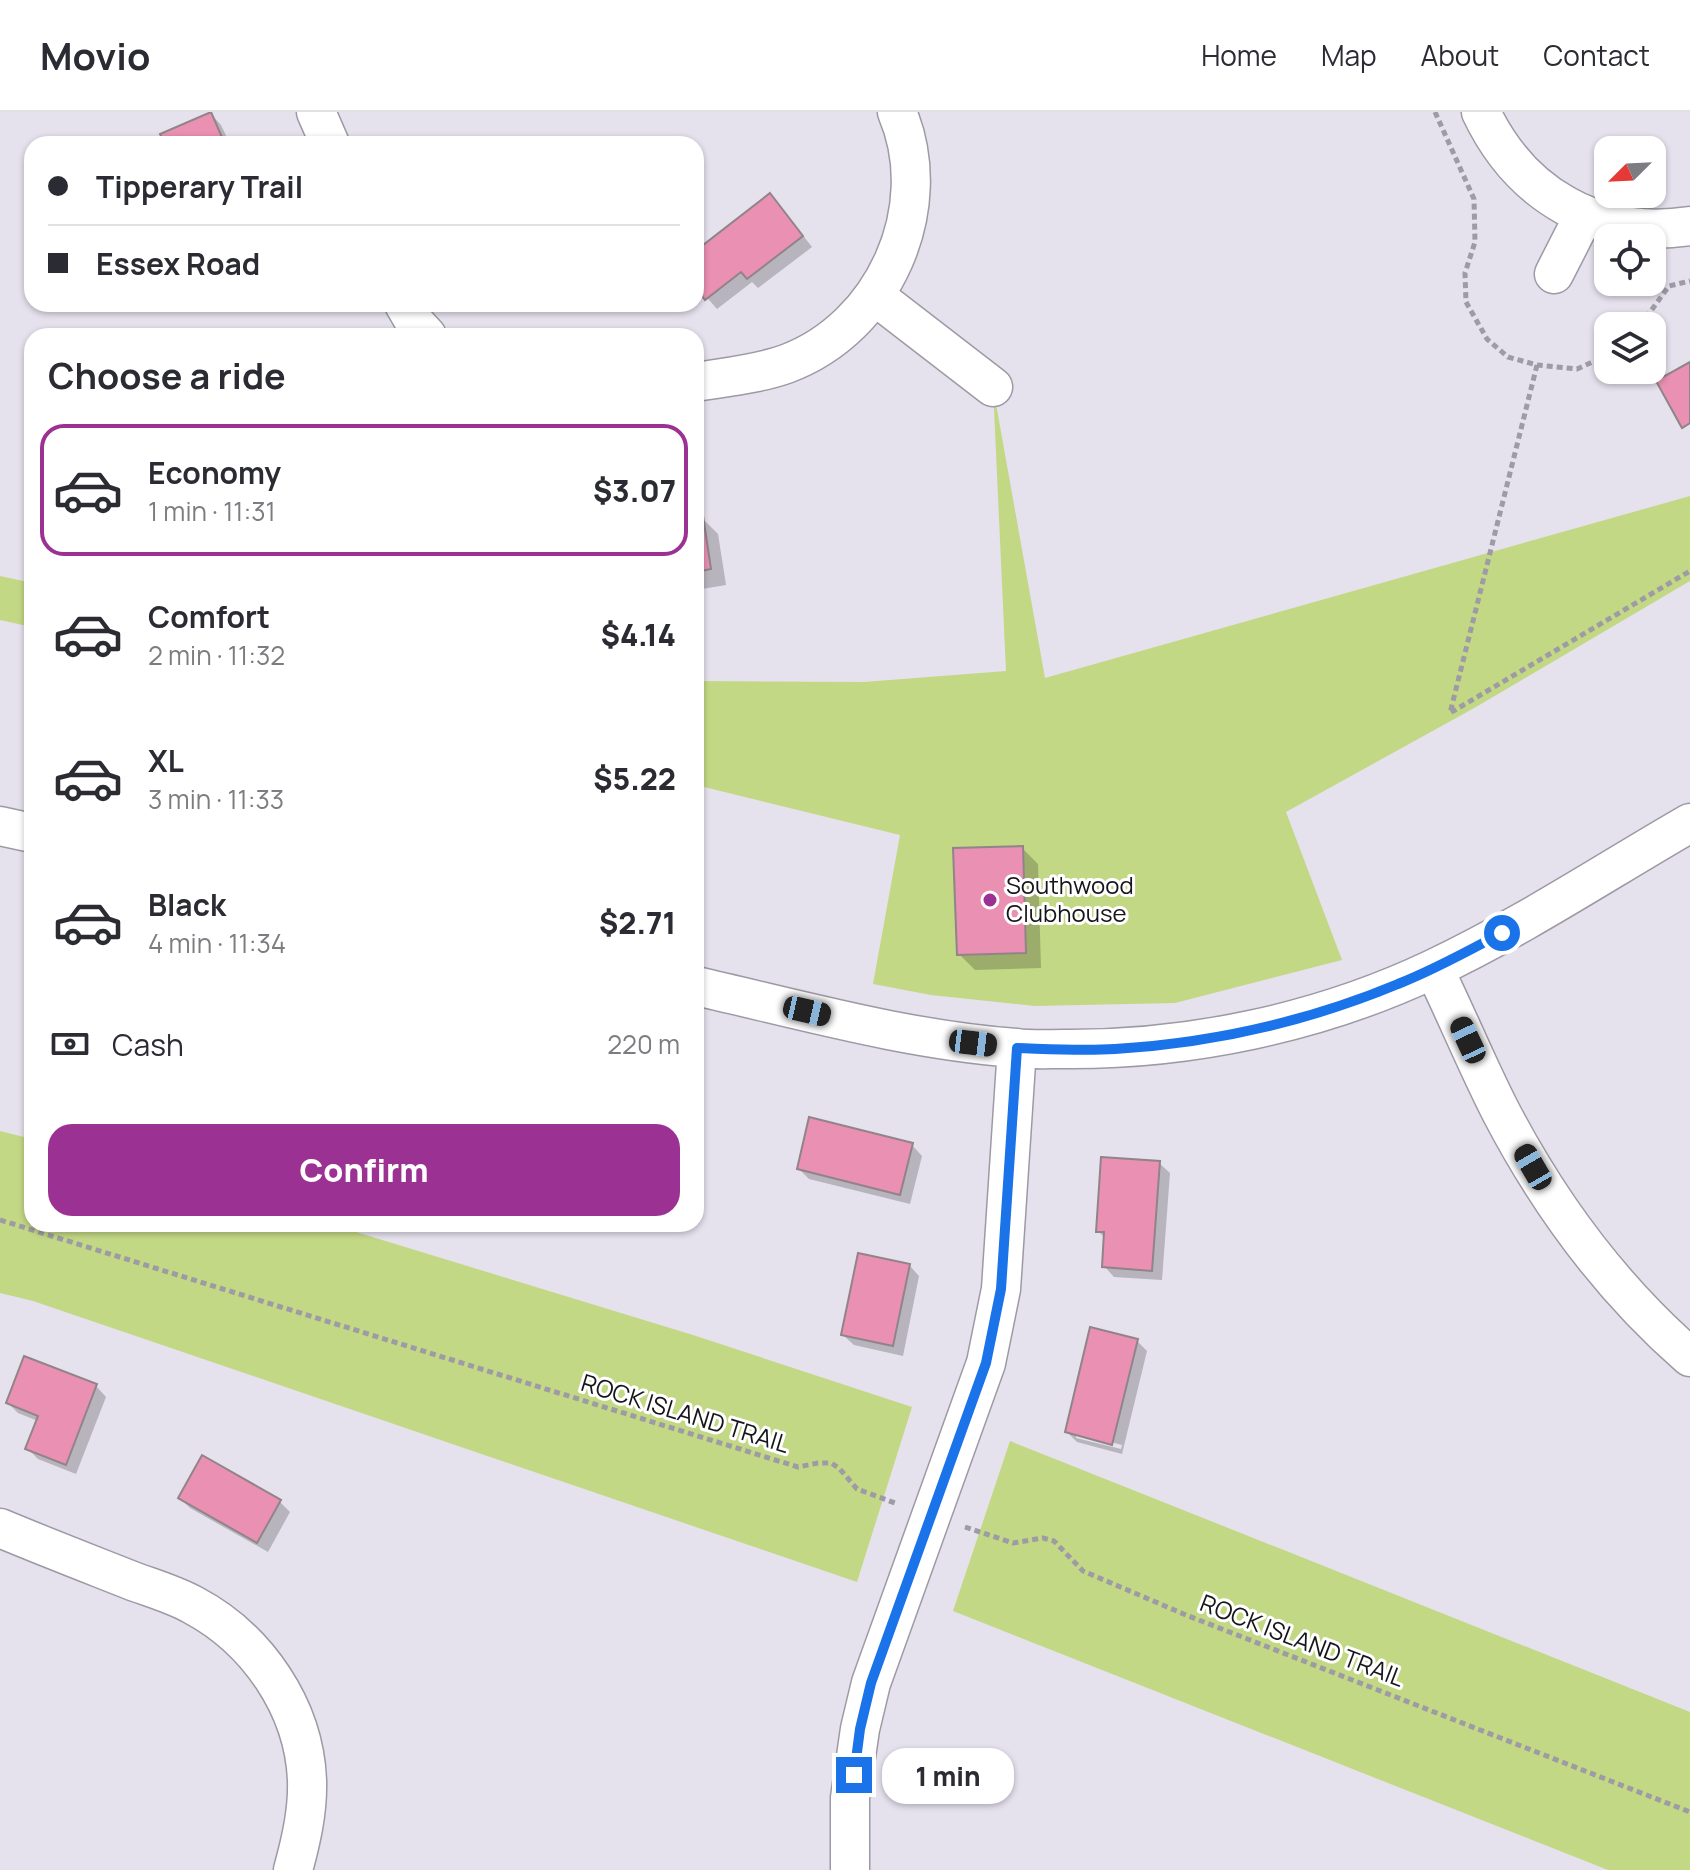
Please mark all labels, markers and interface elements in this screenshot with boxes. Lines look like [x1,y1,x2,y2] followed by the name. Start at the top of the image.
[40,29,150,81] text: Movio
[1201,36,1277,74] text: Home
[1321,36,1377,74] text: Map
[1421,36,1499,74] text: About
[1543,36,1650,74] text: Contact
[1594,136,1666,208] north arrow
[1594,136,1666,384] map controls
[96,166,303,207] text: Tipperary Trail
[1594,224,1666,296] button: locate
[96,243,260,284] text: Essex Road
[1594,312,1666,384] button: layers
[48,351,286,400] text: Choose a ride
[148,452,281,493] text: Economy
[52,454,124,526] icon: car
[593,470,676,511] text: $3.07
[148,493,276,529] text: 1 min · 11:31
[148,596,270,637] text: Comfort
[52,598,124,670] icon: car
[601,614,676,655] text: $4.14
[148,637,285,673] text: 2 min · 11:32
[148,740,184,781] text: XL
[52,742,124,814] icon: car
[593,758,676,799] text: $5.22
[148,781,284,817] text: 3 min · 11:33
[1006,868,1134,929] place label: Southwood Clubhouse
[148,884,226,925] text: Black
[52,886,124,958] icon: car
[981,891,999,909] marker: Southwood Clubhouse
[599,902,676,943] text: $2.71
[1484,915,1520,951] route start
[148,925,286,961] text: 4 min · 11:34
[781,994,833,1028] car
[1447,1013,1489,1067] car
[48,1022,92,1066] icon: cash
[112,1024,184,1065] text: Cash
[607,1026,680,1062] text: 220 m
[948,1028,998,1058] car
[48,1124,680,1216] button: Confirm
[1511,1140,1555,1194] car
[577,1365,794,1460] street label: ROCK ISLAND TRAIL
[1196,1586,1409,1694] street label: ROCK ISLAND TRAIL
[882,1747,1014,1803] callout: 1 min
[836,1757,872,1793] route end
[915,1758,981,1794] text: 1 min

